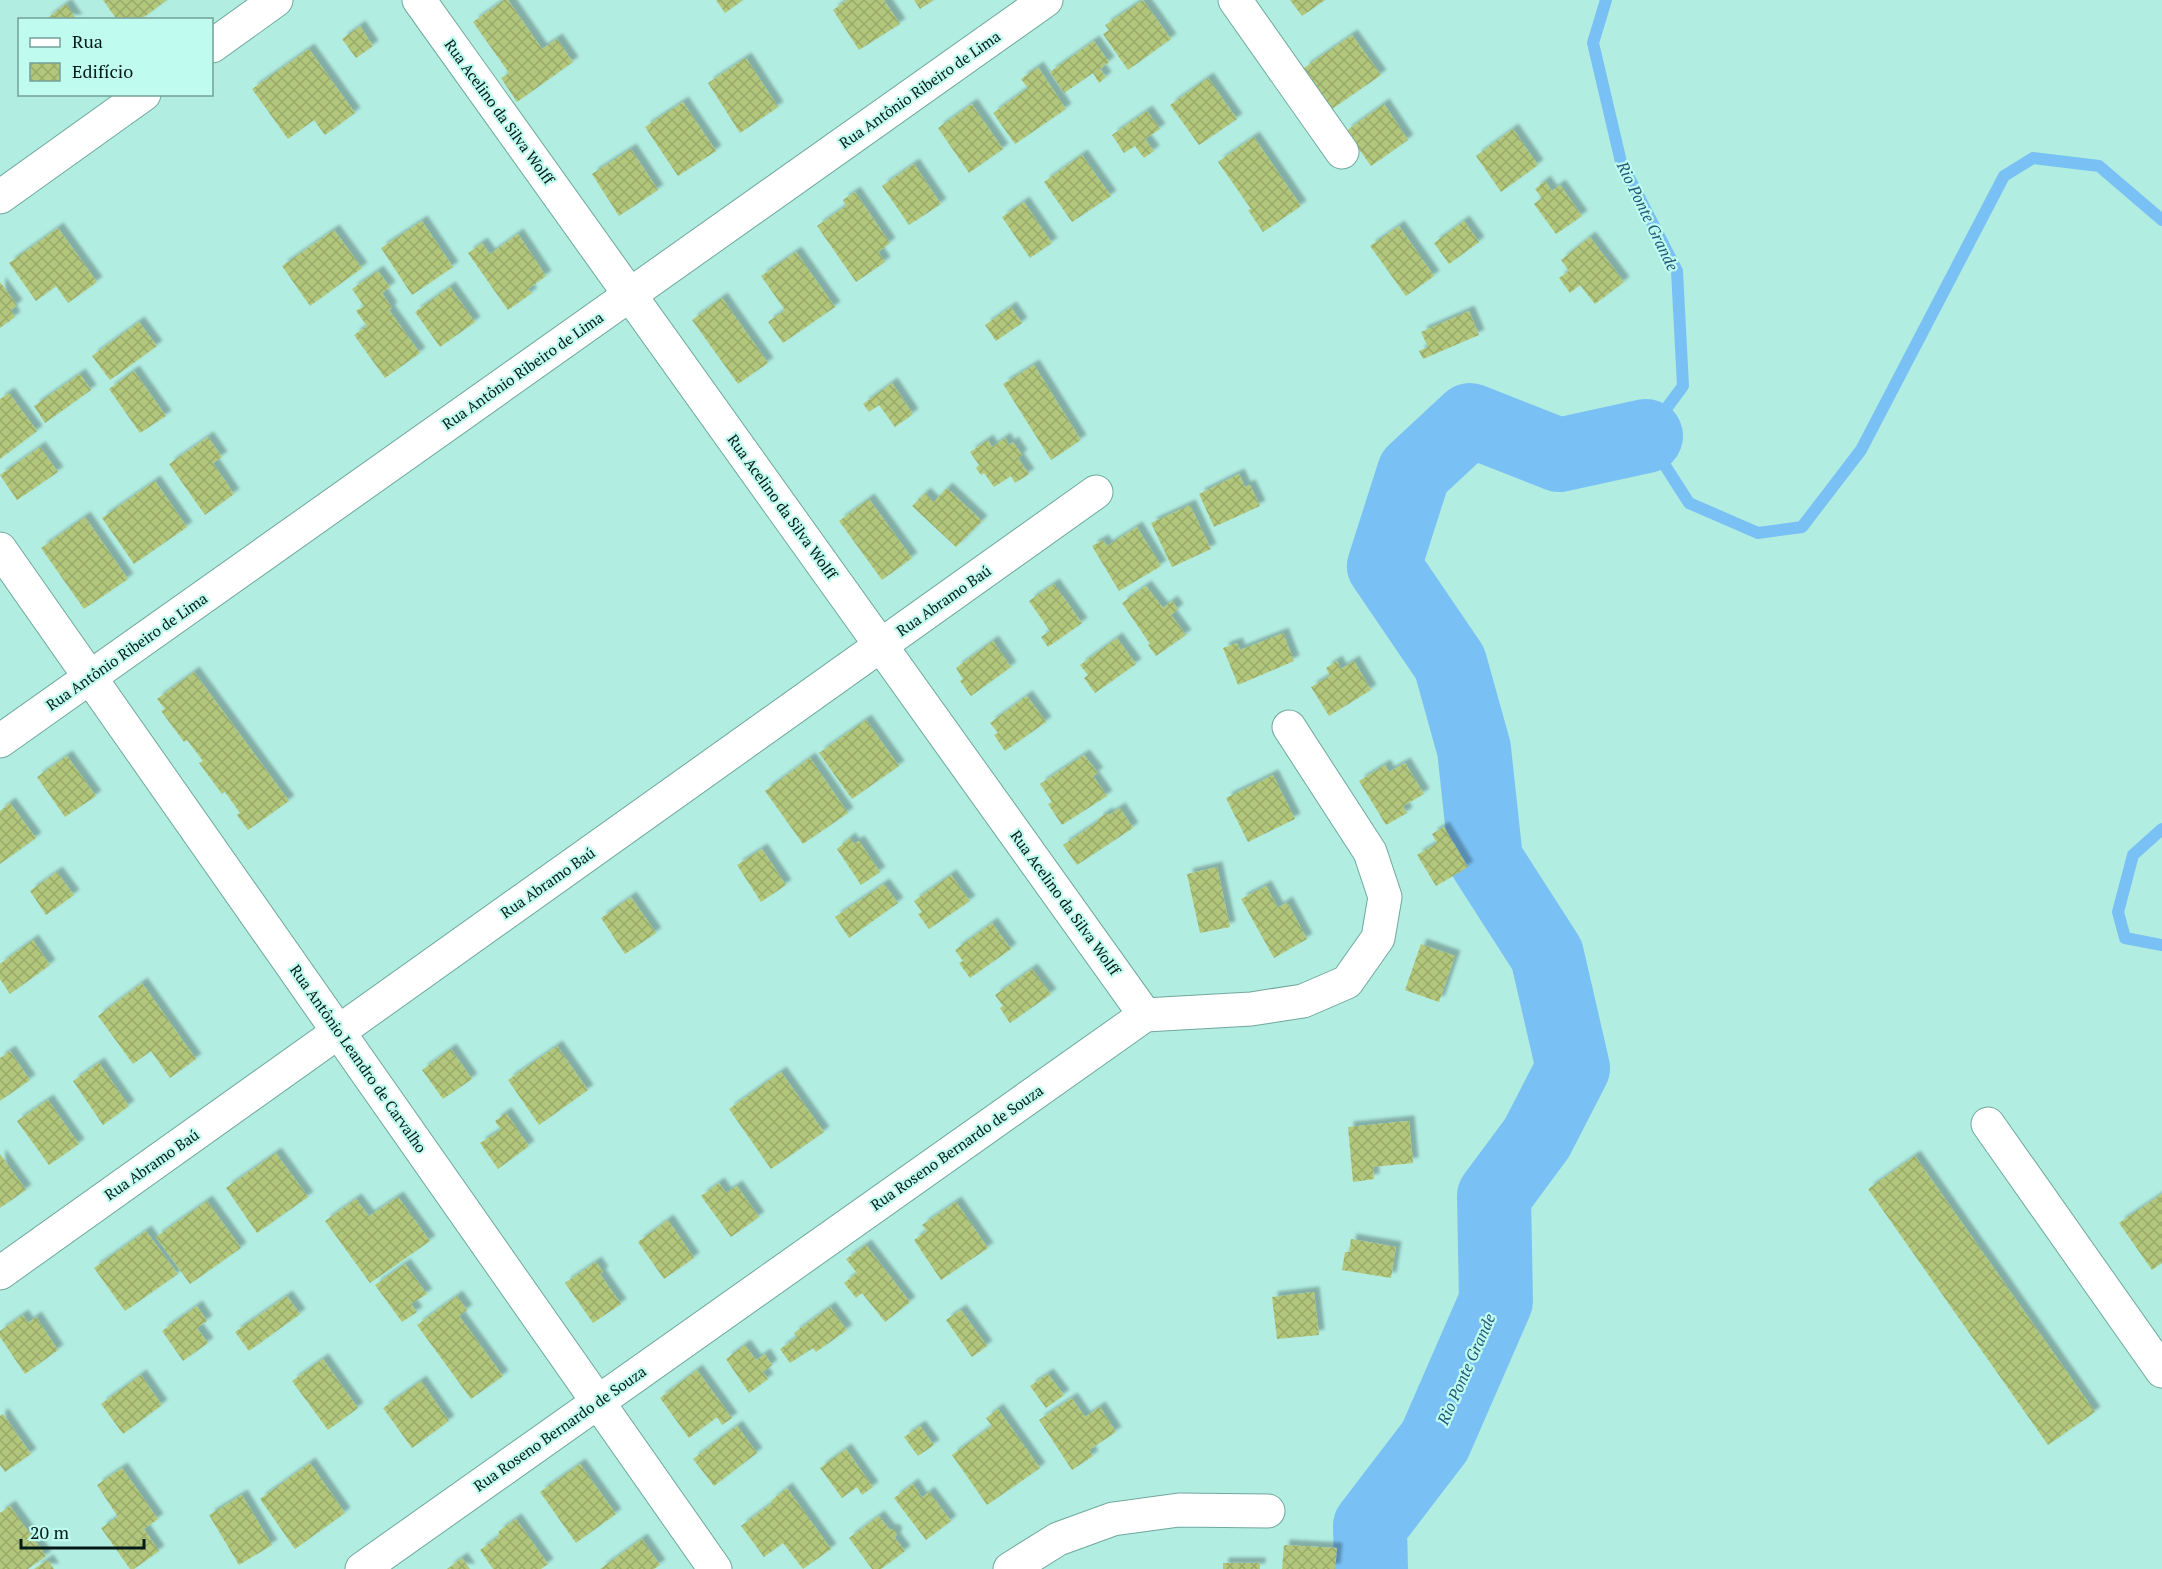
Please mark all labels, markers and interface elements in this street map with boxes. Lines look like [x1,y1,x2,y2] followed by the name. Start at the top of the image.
[18,18,213,96] legend
[835,26,1004,153] street label: Rua Antônio Ribeiro de Lima
[72,29,103,53] text: Rua
[440,35,560,189] street label: Rua Acelino da Silva Wolff
[72,59,133,83] text: Edifício
[1611,157,1684,274] water label: Rio Ponte Grande
[438,307,607,434] street label: Rua Antônio Ribeiro de Lima
[723,430,843,584] street label: Rua Acelino da Silva Wolff
[892,560,995,640] street label: Rua Abramo Baú
[42,588,211,715] street label: Rua Antônio Ribeiro de Lima
[1006,826,1126,980] street label: Rua Acelino da Silva Wolff
[496,842,599,922] street label: Rua Abramo Baú
[286,960,432,1156] street label: Rua Antônio Leandro de Carvalho
[866,1080,1047,1215] street label: Rua Roseno Bernardo de Souza
[100,1124,203,1204] street label: Rua Abramo Baú
[1431,1310,1500,1429] water label: Rio Ponte Grande
[469,1361,650,1496] street label: Rua Roseno Bernardo de Souza
[21,1512,144,1550] scale bar
[30,1520,70,1544] text: 20 m

